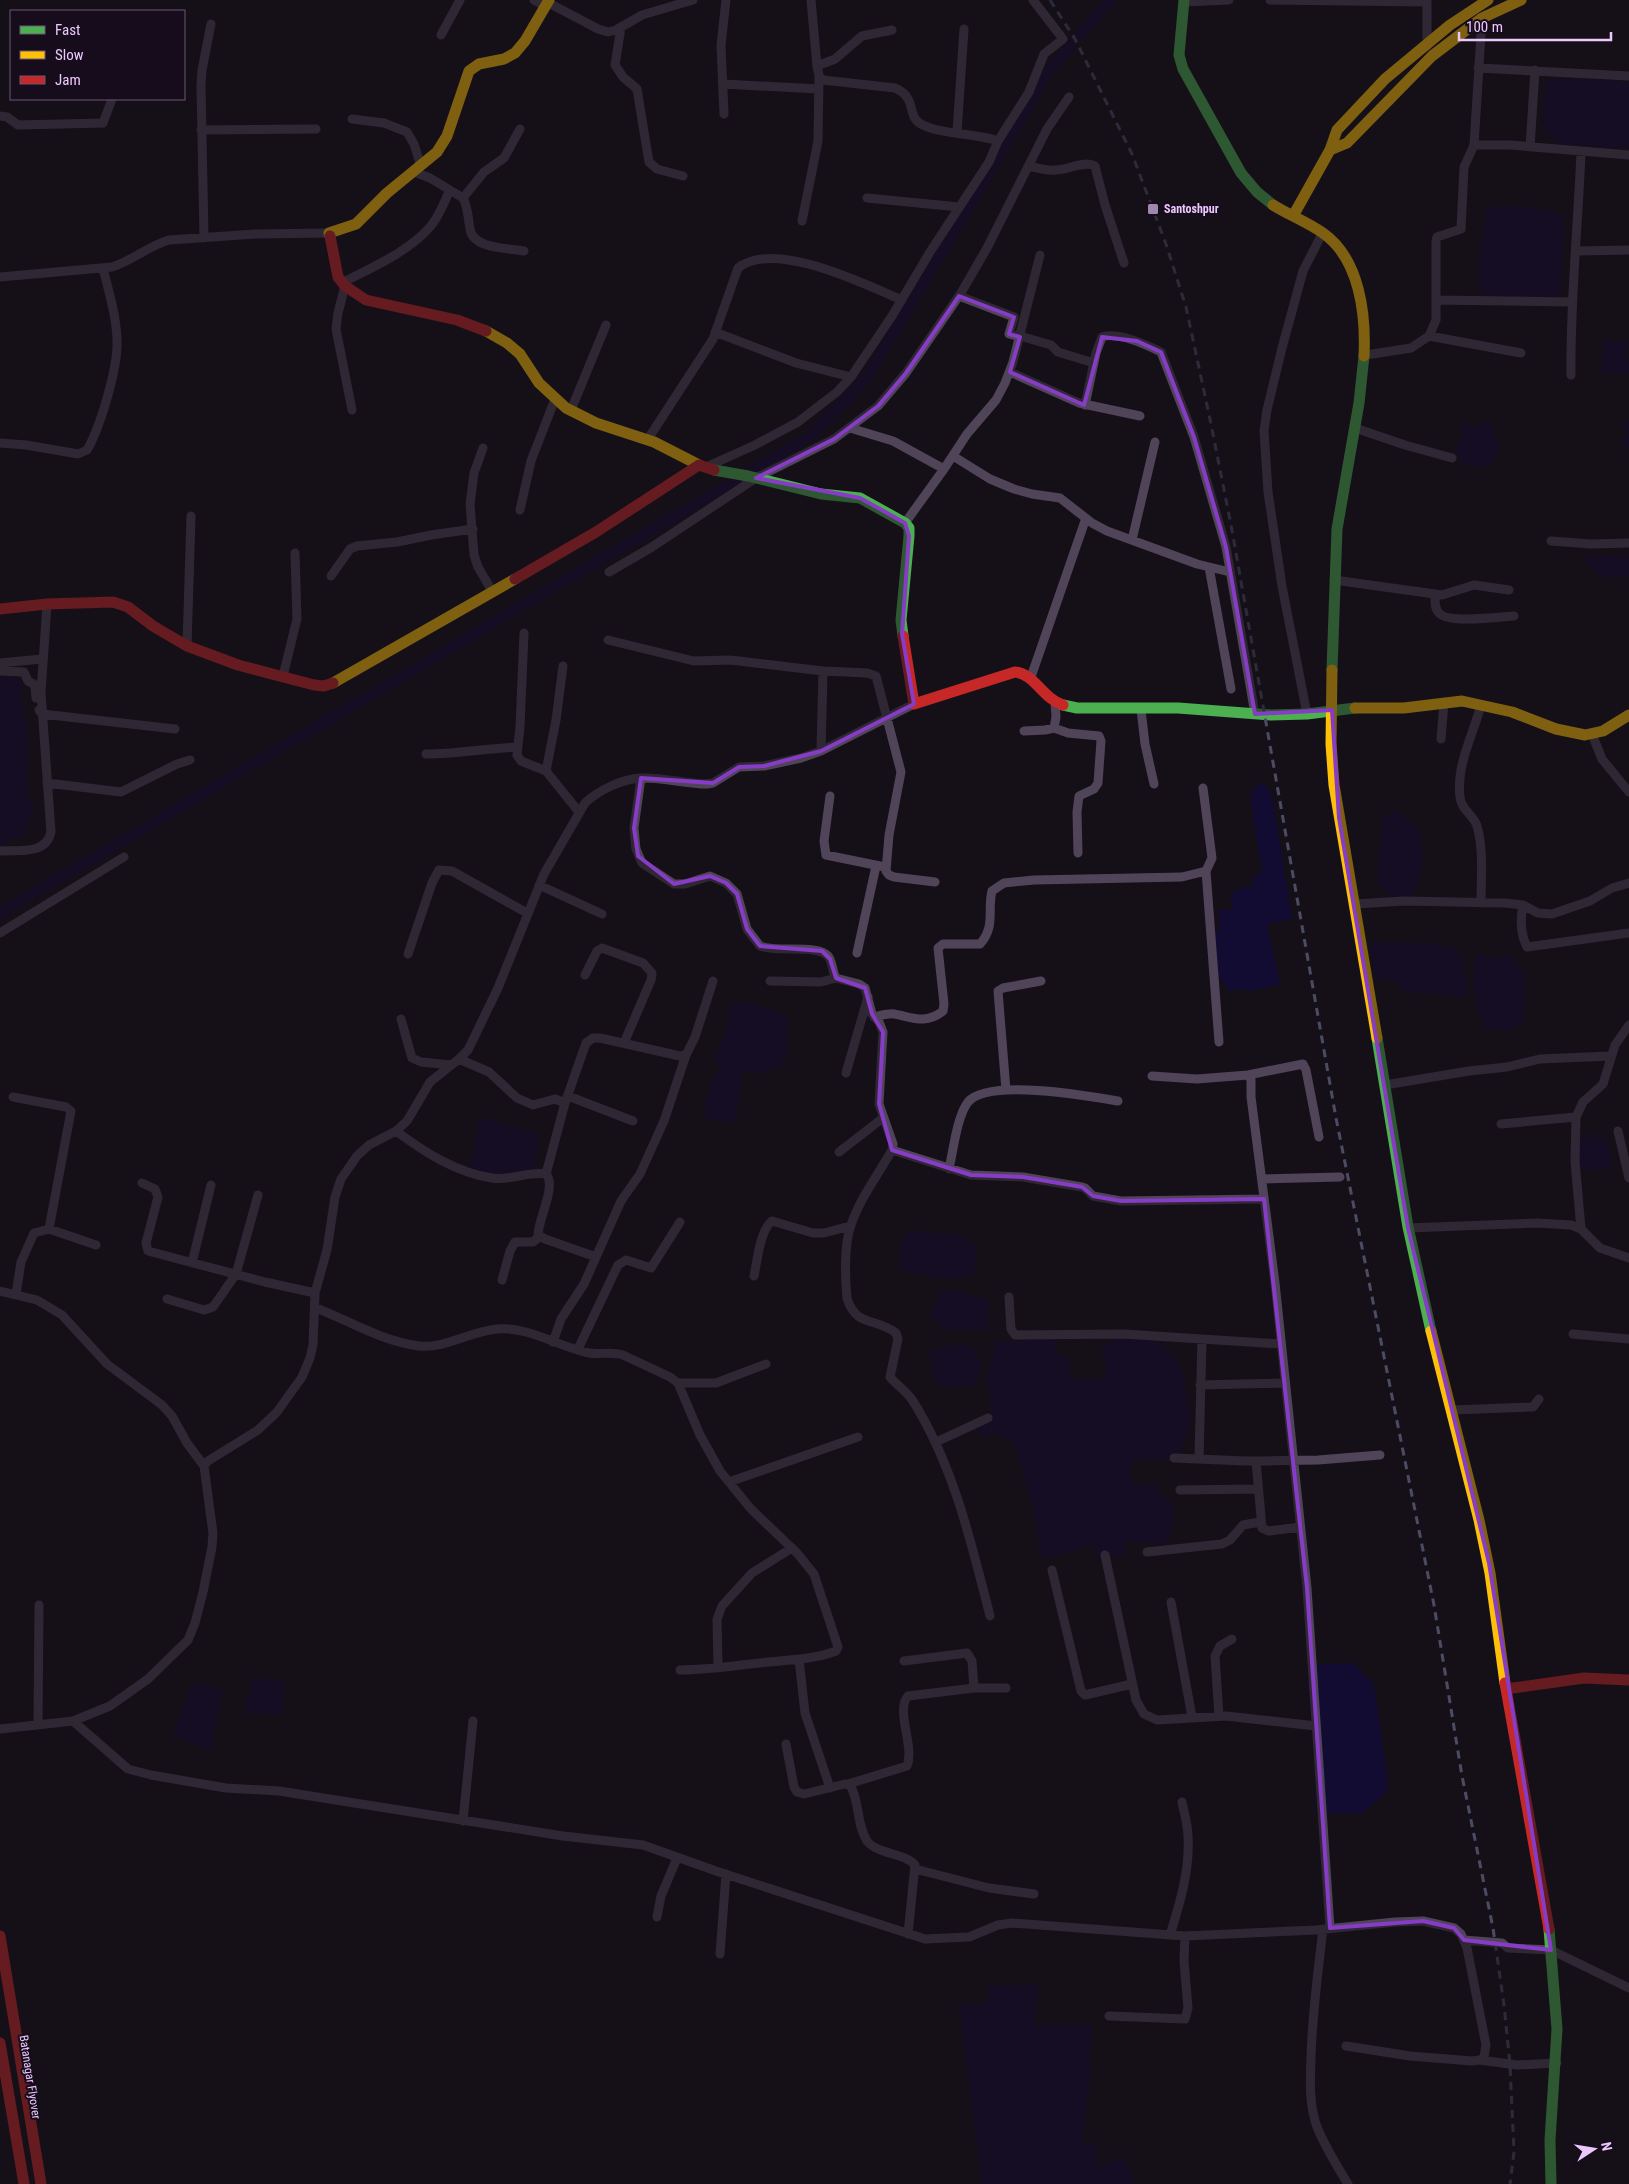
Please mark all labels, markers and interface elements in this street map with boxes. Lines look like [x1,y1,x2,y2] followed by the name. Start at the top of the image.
[10,10,185,100] legend
[1459,10,1612,42] scale bar
[1466,18,1503,36] text: 100 m
[55,21,80,39] text: Fast
[55,46,84,64] text: Slow
[55,71,81,89] text: Jam
[1146,202,1160,216] marker: Santoshpur
[1164,202,1219,216] place label: Santoshpur
[16,2034,44,2120] street label: Batanagar Flyover
[1569,2124,1619,2174] north arrow
[1598,2140,1615,2152] text: N

